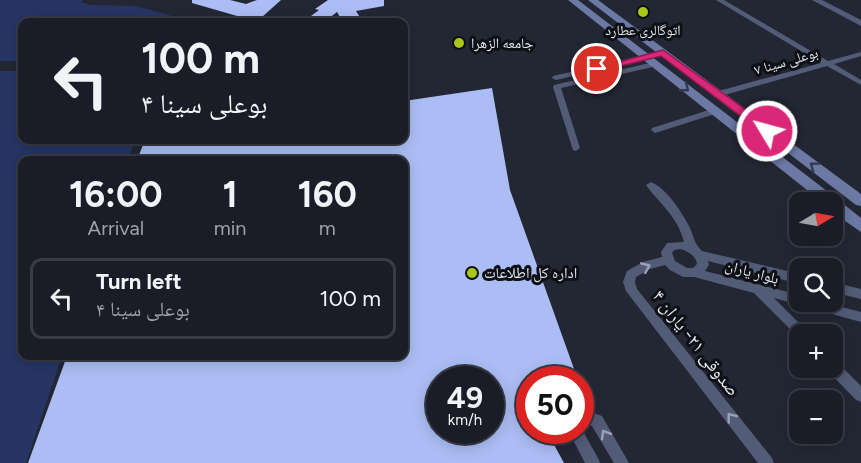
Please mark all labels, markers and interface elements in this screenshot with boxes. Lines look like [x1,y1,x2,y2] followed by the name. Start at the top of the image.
[636,5,650,19] marker: اتوگالری عطارد
[605,22,681,39] place label: اتوگالری عطارد
[141,33,260,84] text: 100 m
[471,35,534,52] place label: جامعه الزهرا
[452,36,466,50] marker: جامعه الزهرا
[42,42,120,120] icon: left
[571,43,622,94] pin
[752,44,820,79] street label: بوعلی سینا ۷
[580,52,613,85] icon: arrive
[678,80,689,91] one-way arrow
[141,87,268,120] text: بوعلی سینا ۴
[735,99,799,163] position arrow
[810,163,821,174] one-way arrow
[69,173,163,216] text: 16:00
[222,173,238,216] text: 1
[298,173,357,216] text: 160
[789,192,843,246] north arrow
[789,192,843,444] map controls
[88,216,144,240] text: Arrival
[214,216,247,240] text: min
[319,216,336,240] text: m
[723,256,781,289] street label: بلوار یاران
[789,258,843,312] button: search
[639,262,650,274] one-way arrow
[484,264,577,283] place label: اداره کل اطلاعات
[465,266,479,280] marker: اداره کل اطلاعات
[96,268,182,295] text: Turn left
[45,282,78,315] icon: left
[320,285,381,312] text: 100 m
[648,286,744,400] street label: صدوقی ۲۱- یاران ۴
[96,297,190,321] text: بوعلی سینا ۴
[789,324,843,378] button: +
[516,366,594,444] speed limit sign: 50
[447,379,483,416] text: 49
[789,390,843,444] button: −
[448,411,482,429] text: km/h
[728,413,739,424] one-way arrow
[601,430,612,440] one-way arrow

